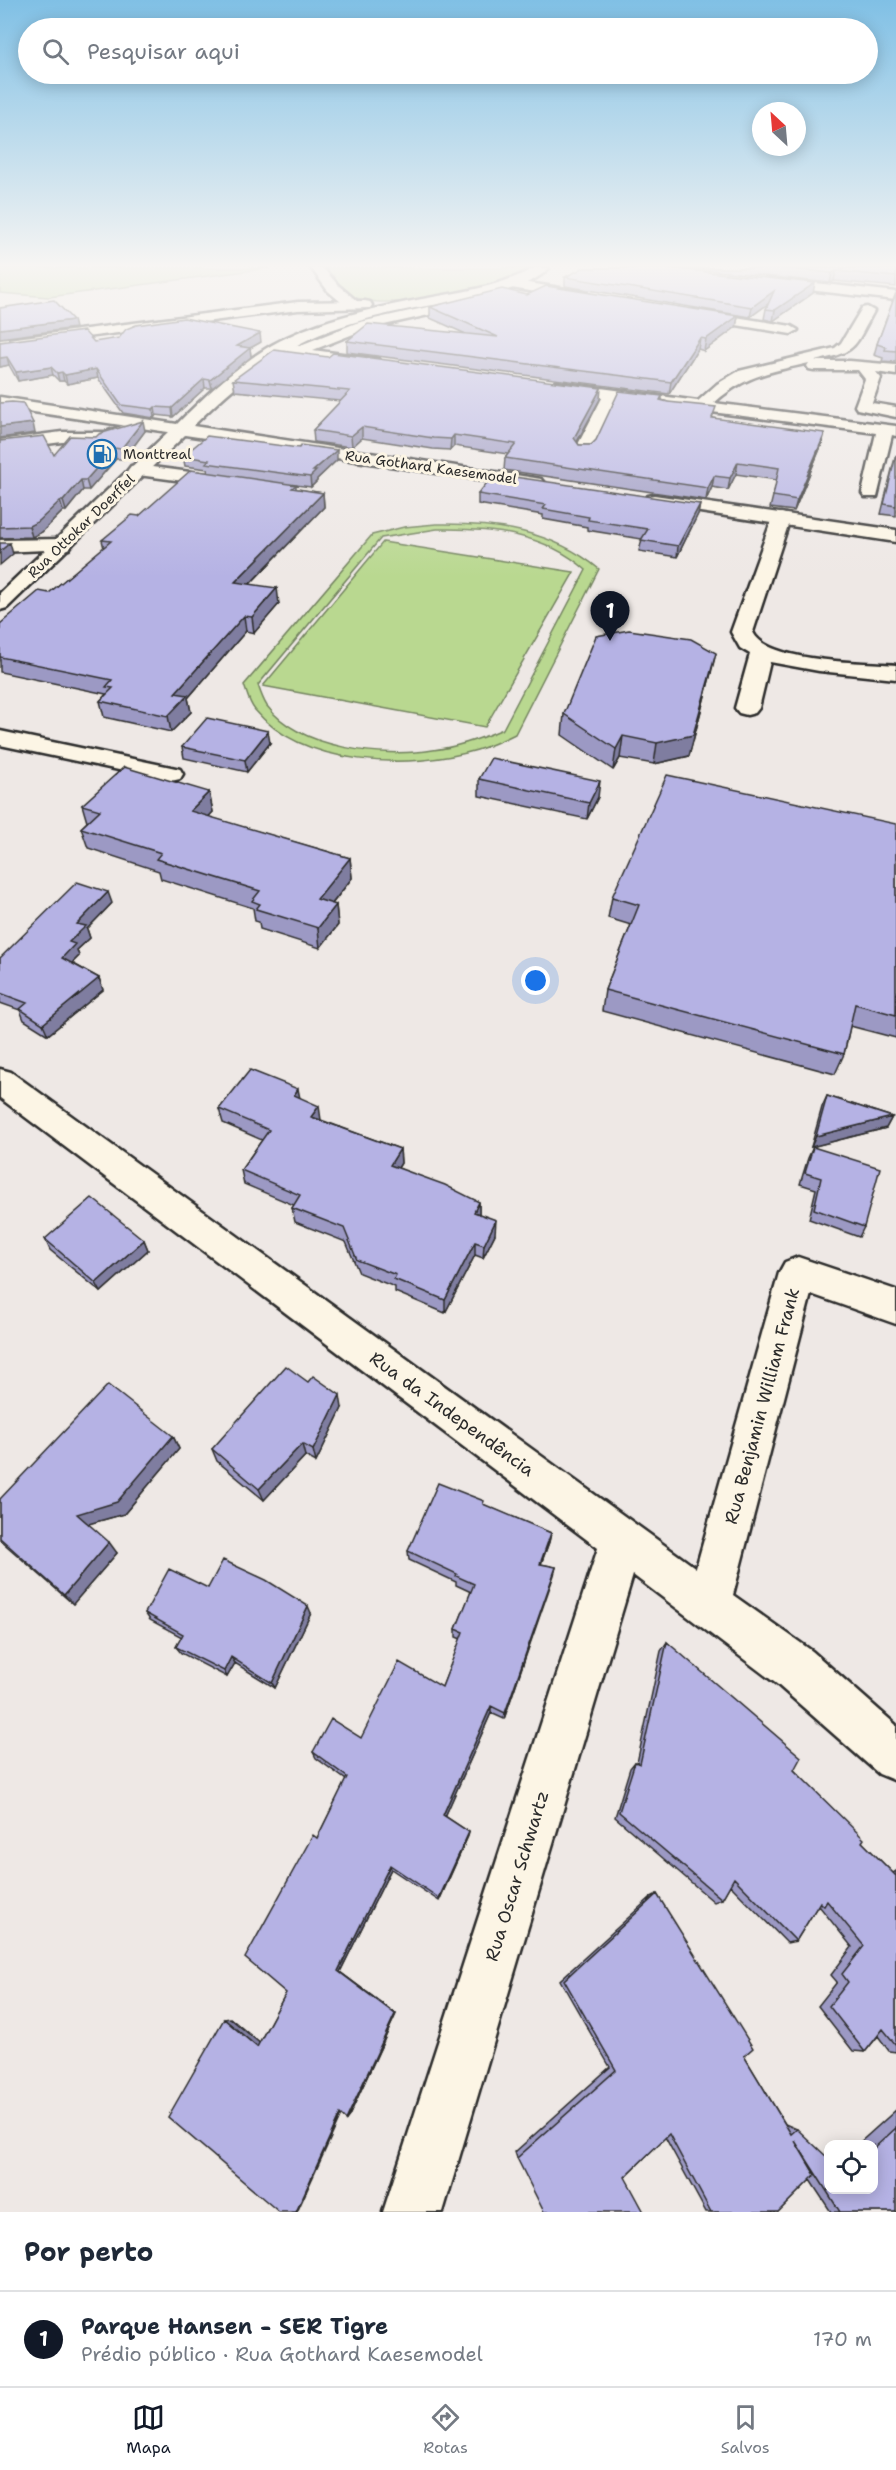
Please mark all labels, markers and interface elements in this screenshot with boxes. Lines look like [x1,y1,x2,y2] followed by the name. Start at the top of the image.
[18,18,878,84] search box
[39,35,72,68] icon: search
[87,37,240,66] text: Pesquisar aqui
[752,102,806,156] north arrow
[86,438,118,470] fuel station icon: Monttreal
[123,445,192,463] place label: Monttreal
[344,446,519,488] street label: Rua Gothard Kaesemodel
[24,470,139,582] street label: Rua Ottokar Doerffel
[590,592,630,641] pin: 1
[521,966,550,995] your location
[719,1285,805,1527] street label: Rua Benjamin William Frank
[365,1346,539,1482] street label: Rua da Independência
[480,1788,554,1964] street label: Rua Oscar Schwartz
[824,2140,878,2194] map controls
[824,2140,878,2194] button: locate
[24,2234,153,2269] text: Por perto
[81,2312,388,2341] text: Parque Hansen - SER Tigre
[39,2326,48,2352] text: 1
[813,2326,872,2352] text: 170 m
[81,2341,483,2367] text: Prédio público · Rua Gothard Kaesemodel
[126,2401,171,2458] tab: Mapa
[423,2401,468,2458] tab: Rotas
[721,2401,770,2458] tab: Salvos

